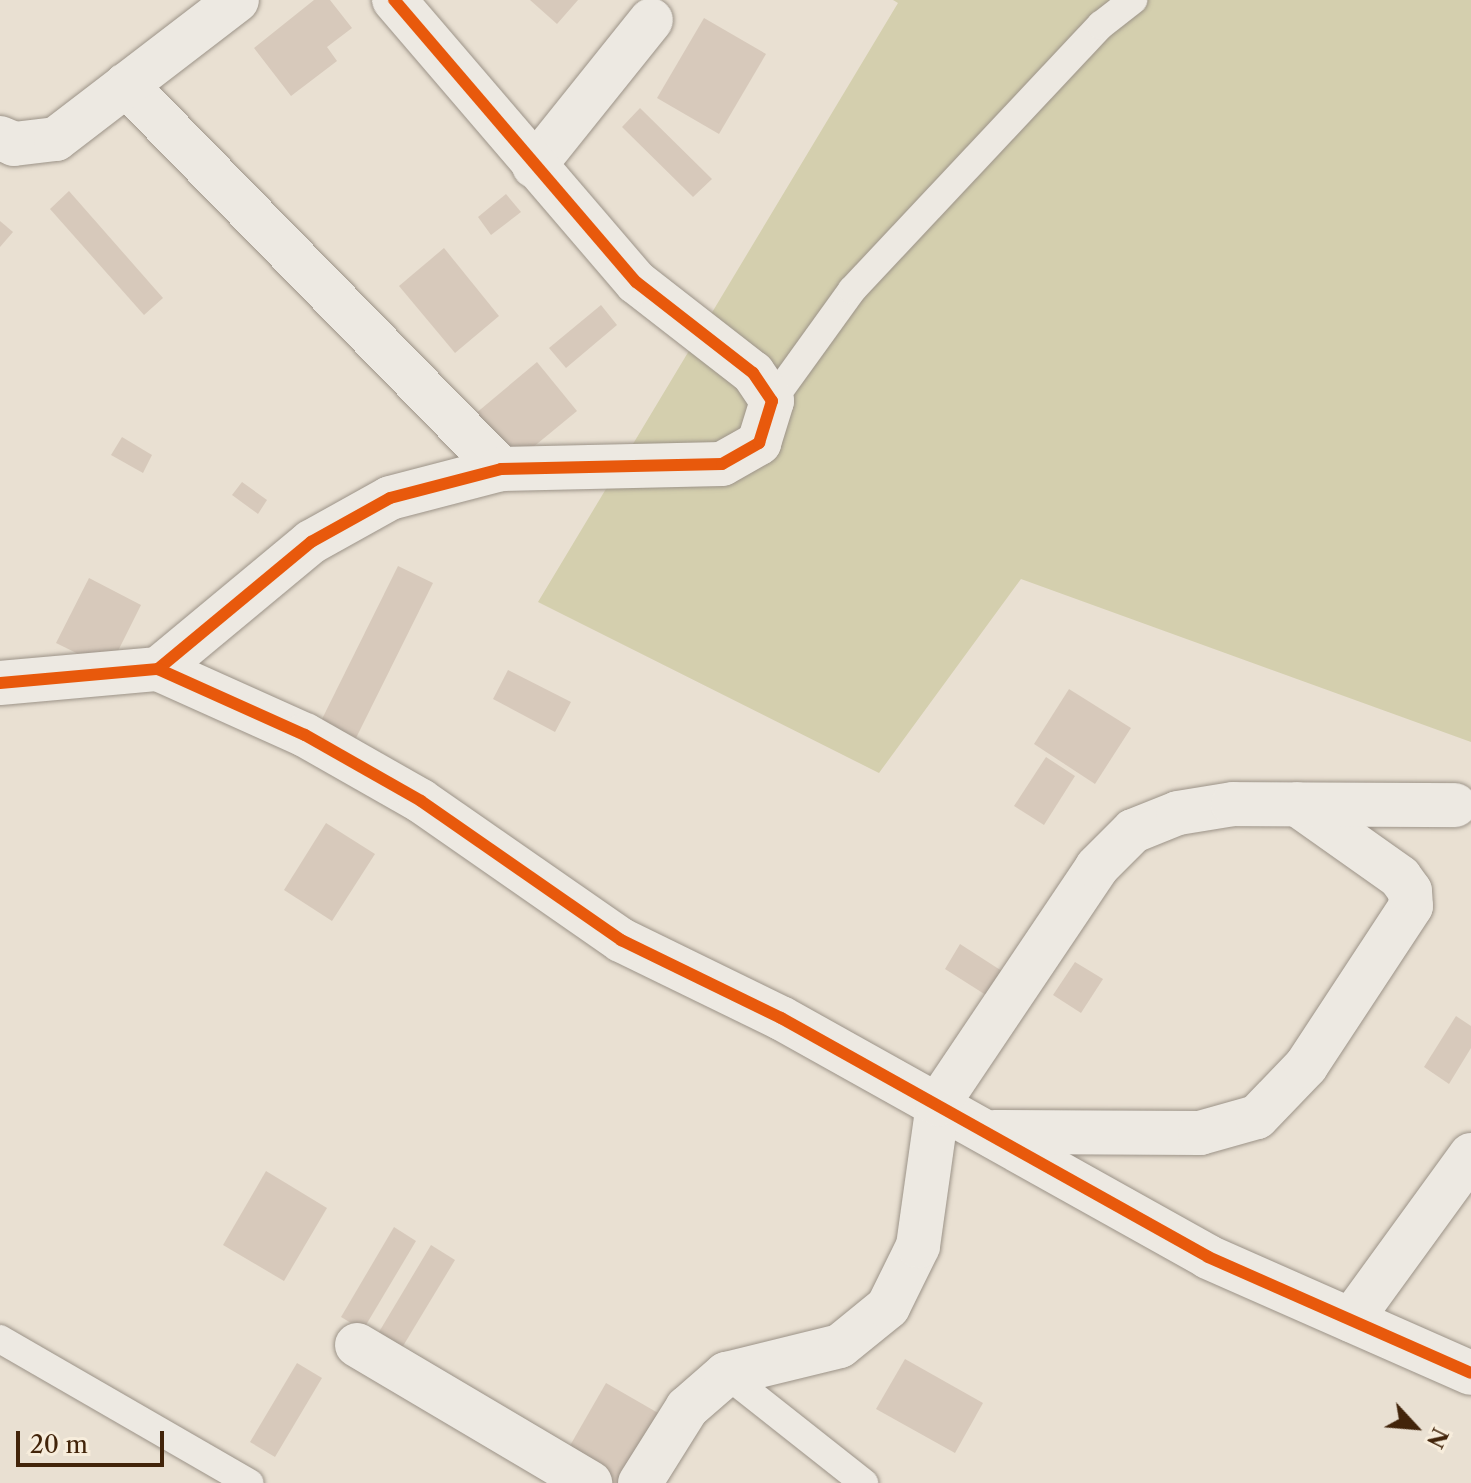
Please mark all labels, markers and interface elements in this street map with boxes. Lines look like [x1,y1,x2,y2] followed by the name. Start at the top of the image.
[1375,1387,1455,1467] north arrow
[20,1415,168,1465] scale bar
[1421,1423,1453,1452] text: N
[30,1430,88,1459] text: 20 m

